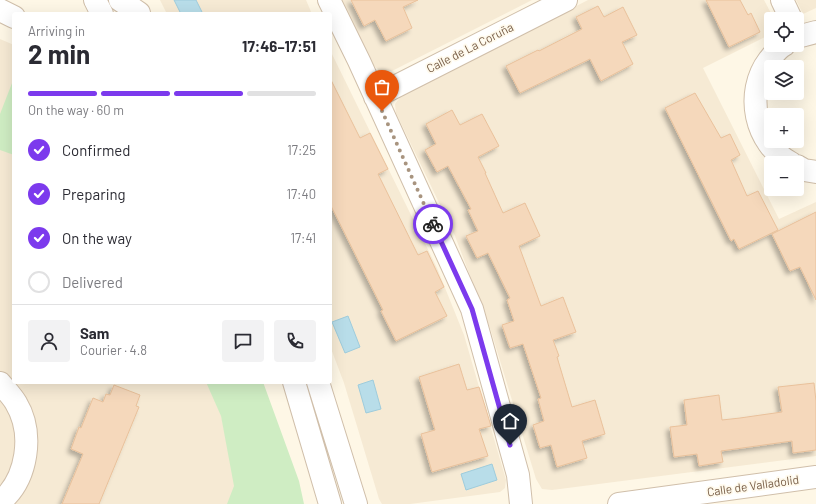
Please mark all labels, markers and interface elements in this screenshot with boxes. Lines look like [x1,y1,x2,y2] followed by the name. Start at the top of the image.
[764,12,804,196] map controls
[764,12,804,52] button: locate
[424,19,515,75] street label: Calle de La Coruña
[28,23,85,39] text: Arriving in
[242,37,316,55] text: 17:46–17:51
[28,38,90,69] text: 2 min
[764,60,804,100] button: layers
[365,70,399,111] pin
[371,76,393,98] icon: bag
[28,102,124,118] text: On the way · 60 m
[764,108,804,148] button: +
[28,139,50,161] icon: check
[62,141,130,159] text: Confirmed
[287,142,316,158] text: 17:25
[764,156,804,196] button: −
[28,183,50,205] icon: check
[62,185,126,203] text: Preparing
[286,186,316,202] text: 17:40
[413,204,453,244] courier
[422,213,444,235] icon: bike
[28,227,50,249] icon: check
[62,229,132,247] text: On the way
[290,230,316,246] text: 17:41
[62,273,123,291] text: Delivered
[28,320,70,362] button: person
[222,320,264,362] button: chat
[274,320,316,362] button: phone
[80,324,109,342] text: Sam
[80,342,147,358] text: Courier · 4.8
[493,404,527,445] pin
[499,410,521,432] icon: home
[706,472,800,498] street label: Calle de Valladolid

